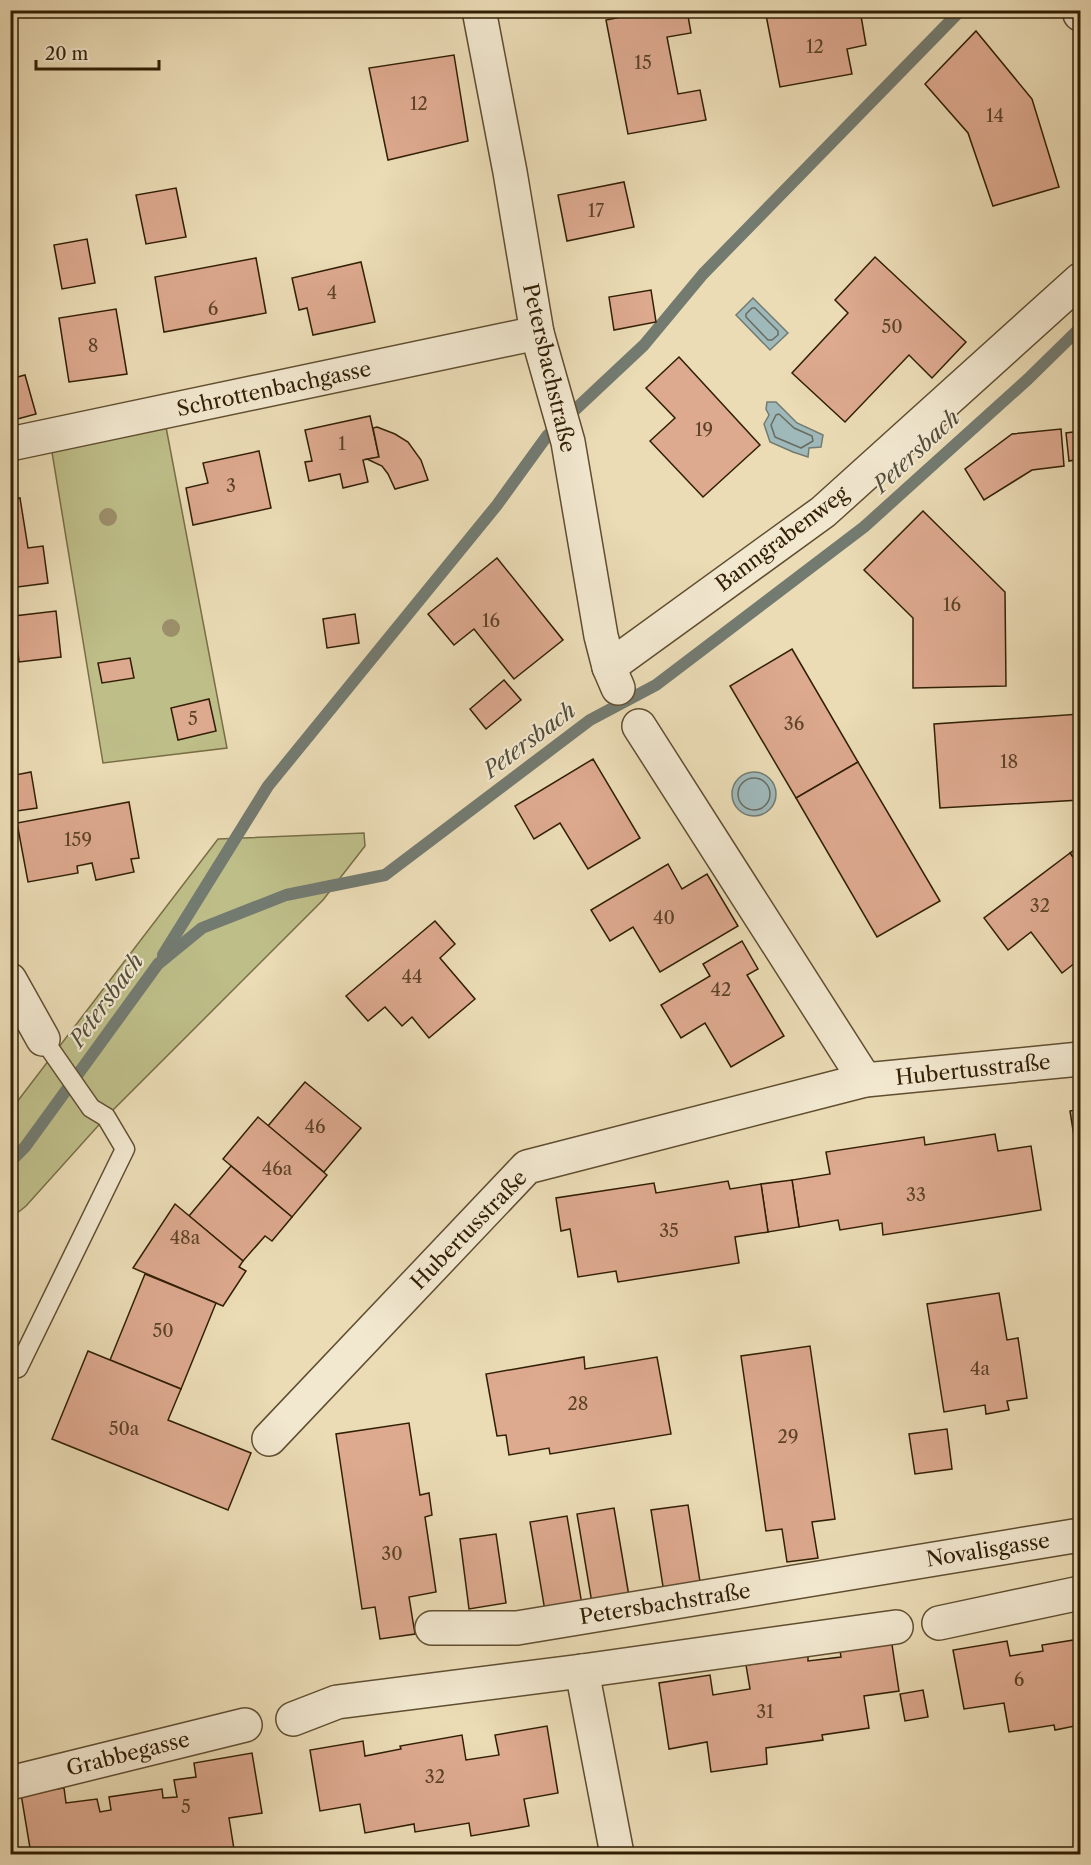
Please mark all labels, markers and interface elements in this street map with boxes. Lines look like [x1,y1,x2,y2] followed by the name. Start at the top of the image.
[36,33,159,71] scale bar
[806,36,824,58] house number: 12
[45,43,89,65] text: 20 m
[634,52,652,74] house number: 15
[410,93,428,115] house number: 12
[986,105,1004,127] house number: 14
[588,200,604,222] house number: 17
[518,281,581,455] street label: Petersbachstraße
[327,282,337,304] house number: 4
[208,298,218,320] house number: 6
[881,316,903,338] house number: 50
[88,335,98,357] house number: 8
[174,356,373,421] street label: Schrottenbachgasse
[866,404,965,500] water label: Petersbach
[695,419,713,441] house number: 19
[338,433,346,455] house number: 1
[226,475,236,497] house number: 3
[710,480,854,597] street label: Banngrabenweg
[943,594,961,616] house number: 16
[482,610,500,632] house number: 16
[476,697,581,785] water label: Petersbach
[188,708,198,730] house number: 5
[784,713,804,735] house number: 36
[1000,751,1018,773] house number: 18
[64,829,92,851] house number: 159
[1030,895,1050,917] house number: 32
[653,907,675,929] house number: 40
[62,948,149,1054] water label: Petersbach
[402,966,422,988] house number: 44
[711,979,731,1001] house number: 42
[894,1049,1052,1090] street label: Hubertusstraße
[305,1116,325,1138] house number: 46
[262,1158,293,1180] house number: 46a
[405,1165,532,1294] street label: Hubertusstraße
[906,1184,926,1206] house number: 33
[659,1220,679,1242] house number: 35
[170,1227,201,1249] house number: 48a
[152,1320,174,1342] house number: 50
[970,1358,990,1380] house number: 4a
[567,1393,589,1415] house number: 28
[109,1418,140,1440] house number: 50a
[778,1426,798,1448] house number: 29
[924,1527,1052,1572] street label: Novalisgasse
[381,1543,403,1565] house number: 30
[578,1578,752,1629] street label: Petersbachstraße
[1014,1669,1024,1691] house number: 6
[756,1701,774,1723] house number: 31
[64,1726,192,1781] street label: Grabbegasse
[425,1766,445,1788] house number: 32
[181,1796,191,1818] house number: 5

